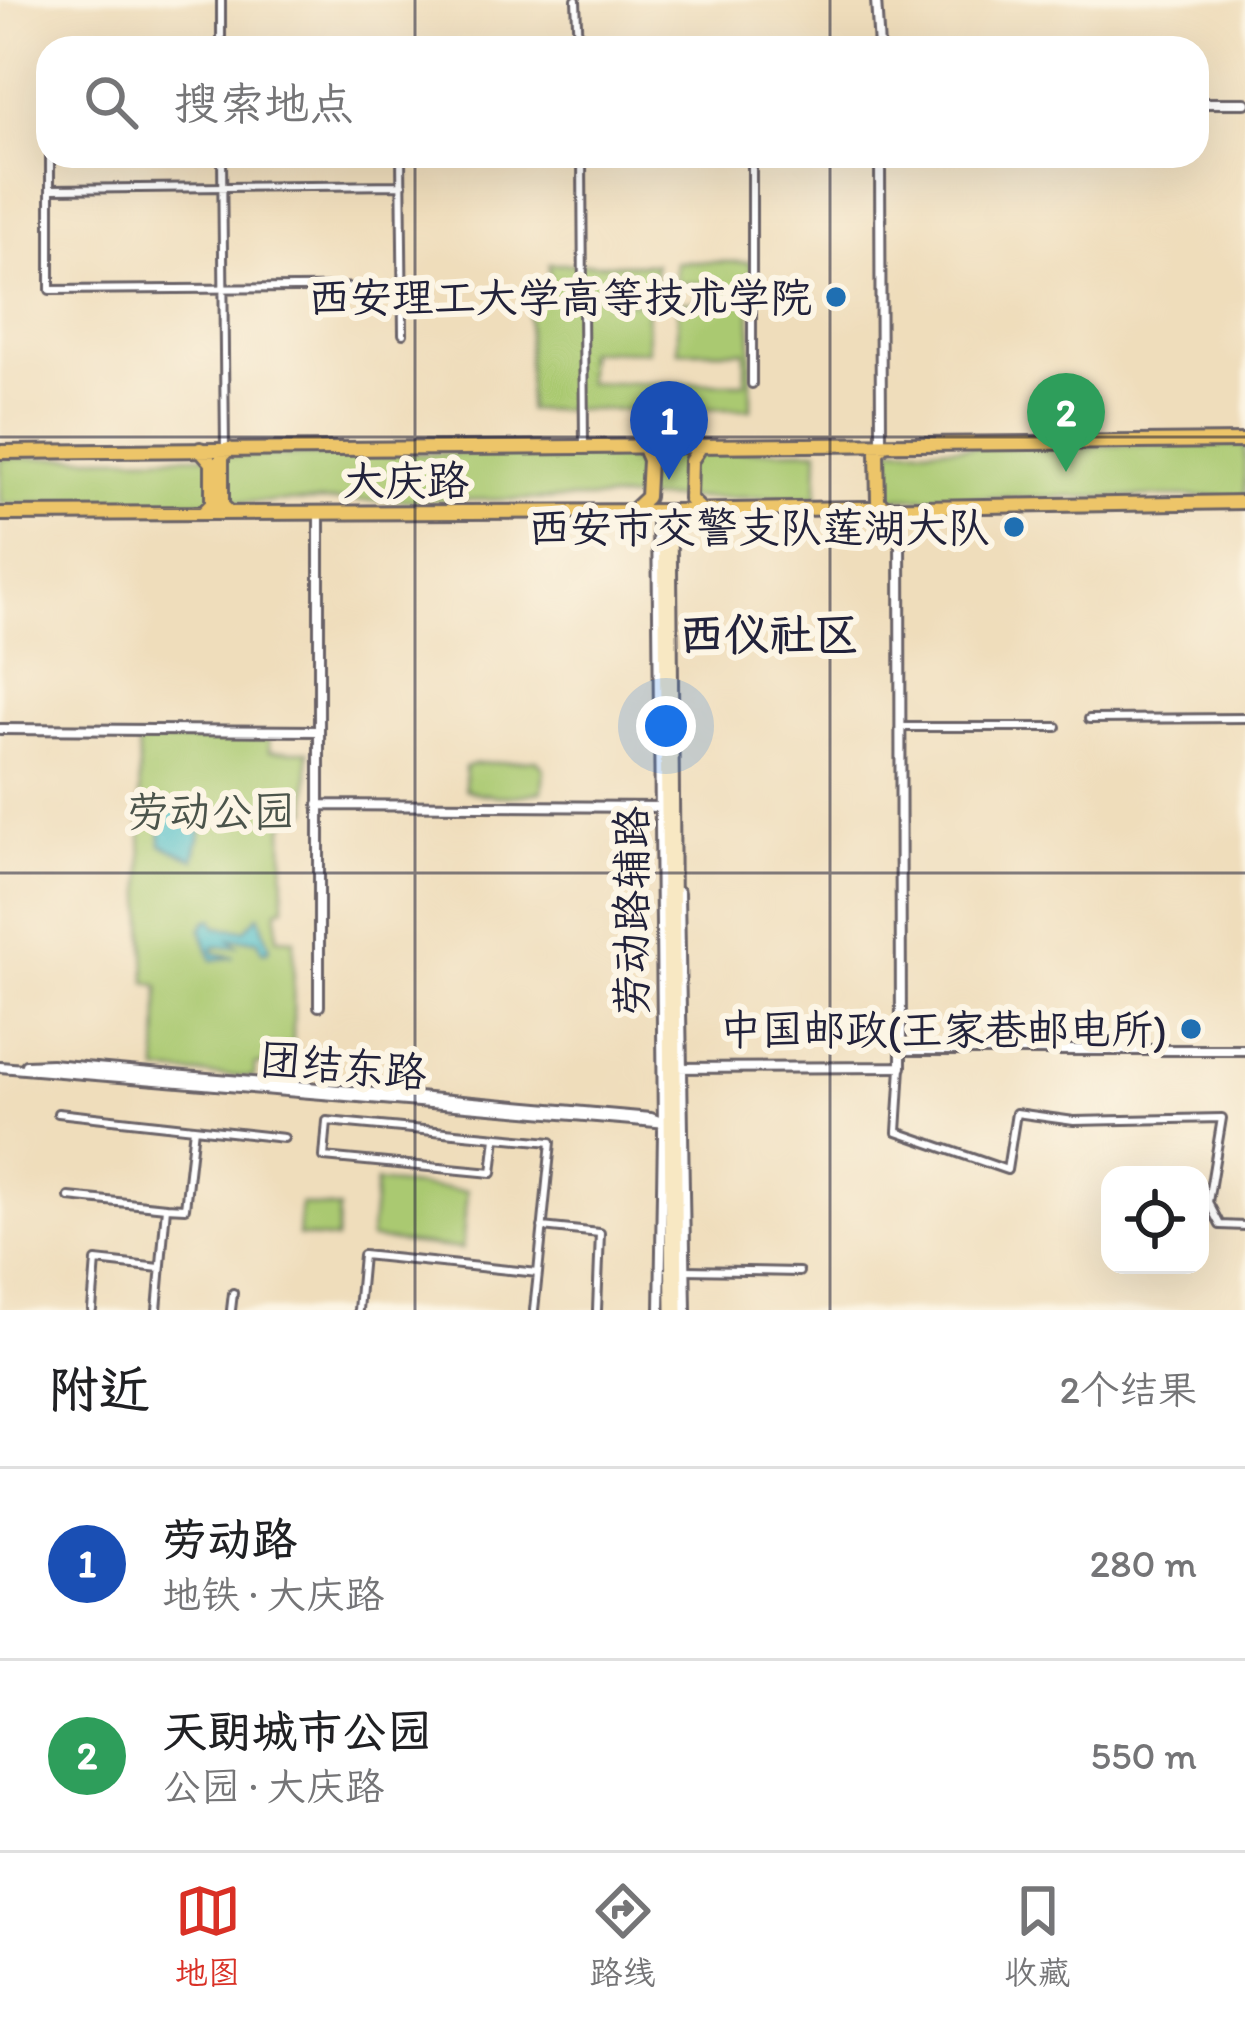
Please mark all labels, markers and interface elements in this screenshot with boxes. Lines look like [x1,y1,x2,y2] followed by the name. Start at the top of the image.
[36,36,1209,168] search box
[78,69,144,135] icon: search
[174,76,354,130] text: 搜索地点
[308,272,812,323] place label: 西安理工大学高等技术学院
[823,284,849,310] marker: 西安理工大学高等技术学院
[1027,373,1105,472] pin: 2
[630,381,708,480] pin: 1
[343,455,469,506] street label: 大庆路
[528,502,990,553] place label: 西安市交警支队莲湖大队
[1001,514,1027,540] marker: 西安市交警支队莲湖大队
[679,607,859,661] district label: 西仪社区
[636,696,696,756] your location
[127,786,295,837] park label: 劳动公园
[606,806,657,1016] street label: 劳动路辅路
[720,1004,1167,1055] place label: 中国邮政(王家巷邮电所)
[1178,1016,1204,1042] marker: 中国邮政(王家巷邮电所)
[257,1033,429,1099] street label: 团结东路
[1101,1166,1209,1274] map controls
[1101,1166,1209,1274] button: locate
[48,1359,150,1420] text: 附近
[1059,1366,1197,1413] text: 2个结果
[162,1512,297,1566] text: 劳动路
[78,1540,96,1587] text: 1
[1090,1540,1197,1587] text: 280 m
[162,1571,384,1618] text: 地铁 · 大庆路
[162,1704,432,1758] text: 天朗城市公园
[77,1732,97,1779] text: 2
[1090,1732,1197,1779] text: 550 m
[162,1763,384,1810] text: 公园 · 大庆路
[175,1878,241,1993] tab: 地图
[590,1878,656,1993] tab: 路线
[1005,1878,1071,1993] tab: 收藏

